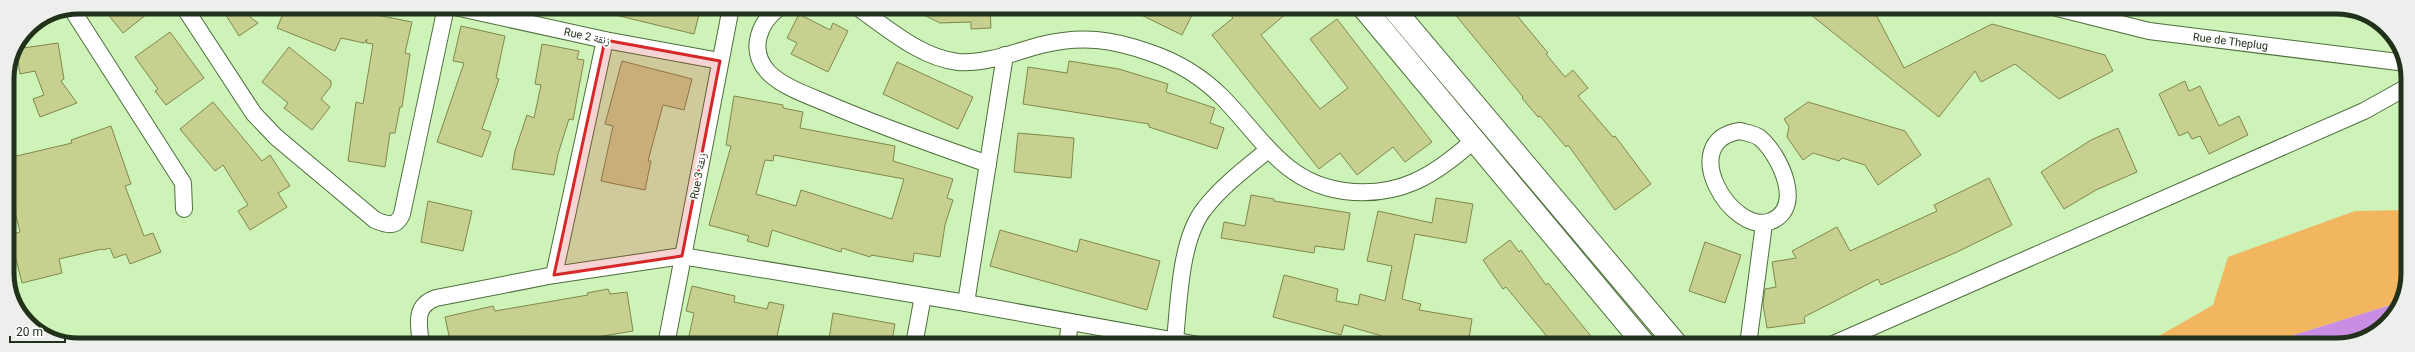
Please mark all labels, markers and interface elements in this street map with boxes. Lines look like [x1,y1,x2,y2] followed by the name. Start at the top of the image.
[563,25,611,48] street label: Rue 2 زنقة
[2192,31,2269,53] street label: Rue de Theplug
[688,152,709,200] street label: Rue 3 زنقة
[10,318,65,344] scale bar
[16,325,43,339] text: 20 m

